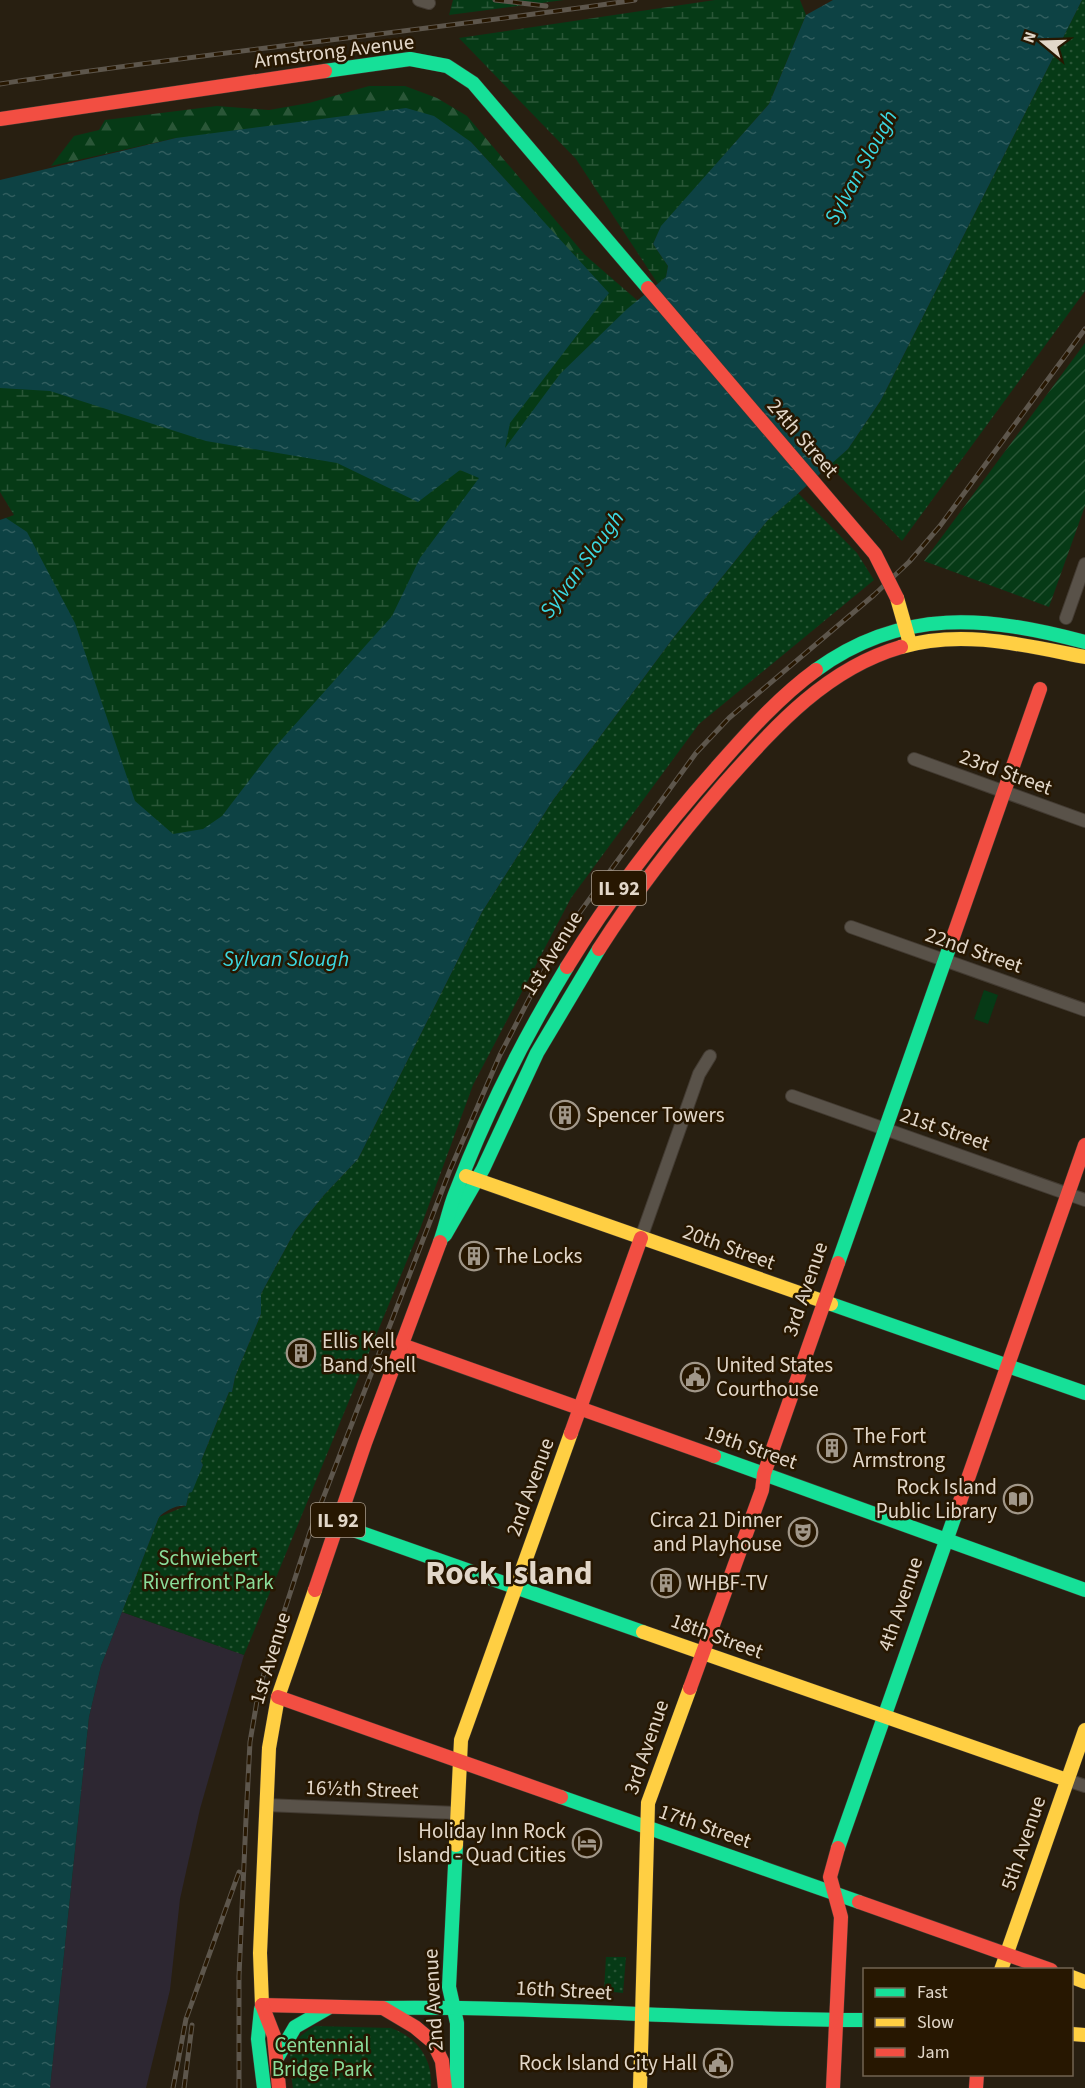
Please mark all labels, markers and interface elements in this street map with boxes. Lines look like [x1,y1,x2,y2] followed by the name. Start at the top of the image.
[1013,12,1073,72] north arrow
[252,26,416,76] street label: Armstrong Avenue
[1018,29,1042,46] text: N
[816,104,906,231] water label: Sylvan Slough
[760,392,846,484] street label: 24th Street
[532,504,632,625] water label: Sylvan Slough
[956,741,1056,803] street label: 23rd Street
[592,871,646,905] road number: IL 92
[514,905,590,1001] street label: 1st Avenue
[921,919,1027,981] street label: 22nd Street
[223,943,349,975] water label: Sylvan Slough
[549,1099,581,1131] building icon: Spencer Towers
[586,1100,725,1130] place label: Spencer Towers
[896,1100,994,1158] street label: 21st Street
[679,1216,779,1278] street label: 20th Street
[775,1238,835,1340] street label: 3rd Avenue
[458,1240,490,1272] building icon: The Locks
[495,1241,583,1271] place label: The Locks
[322,1326,416,1380] place label: Ellis Kell Band Shell
[285,1337,317,1369] building icon: Ellis Kell Band Shell
[716,1350,833,1404] place label: United States Courthouse
[679,1361,711,1393] public building icon: United States Courthouse
[701,1417,801,1477] street label: 19th Street
[853,1421,946,1475] place label: The Fort Armstrong
[816,1432,848,1464] building icon: The Fort Armstrong
[498,1434,562,1540] street label: 2nd Avenue
[876,1472,997,1526] place label: Rock Island Public Library
[1002,1483,1034,1515] library icon: Rock Island Public Library
[311,1503,365,1537] road number: IL 92
[650,1505,783,1559] place label: Circa 21 Dinner and Playhouse
[787,1516,819,1548] theatre icon: Circa 21 Dinner and Playhouse
[142,1543,274,1597] park label: Schwiebert Riverfront Park
[425,1550,593,1597] district label: Rock Island
[870,1553,930,1655] street label: 4th Avenue
[650,1567,682,1599] building icon: WHBF-TV
[687,1568,768,1598] place label: WHBF-TV
[667,1605,767,1667] street label: 18th Street
[242,1608,298,1708] street label: 1st Avenue
[616,1696,676,1798] street label: 3rd Avenue
[305,1772,419,1806] street label: 16½th Street
[993,1792,1053,1894] street label: 5th Avenue
[655,1796,755,1856] street label: 17th Street
[397,1816,567,1870] place label: Holiday Inn Rock Island - Quad Cities
[571,1827,603,1859] hotel icon: Holiday Inn Rock Island - Quad Cities
[415,1948,451,2052] street label: 2nd Avenue
[863,1968,1073,2076] legend
[515,1973,613,2007] street label: 16th Street
[917,1980,948,2005] text: Fast
[917,2010,954,2035] text: Slow
[272,2030,373,2084] park label: Centennial Bridge Park
[917,2040,950,2065] text: Jam
[702,2047,734,2079] public building icon: Rock Island City Hall
[519,2048,697,2078] place label: Rock Island City Hall

